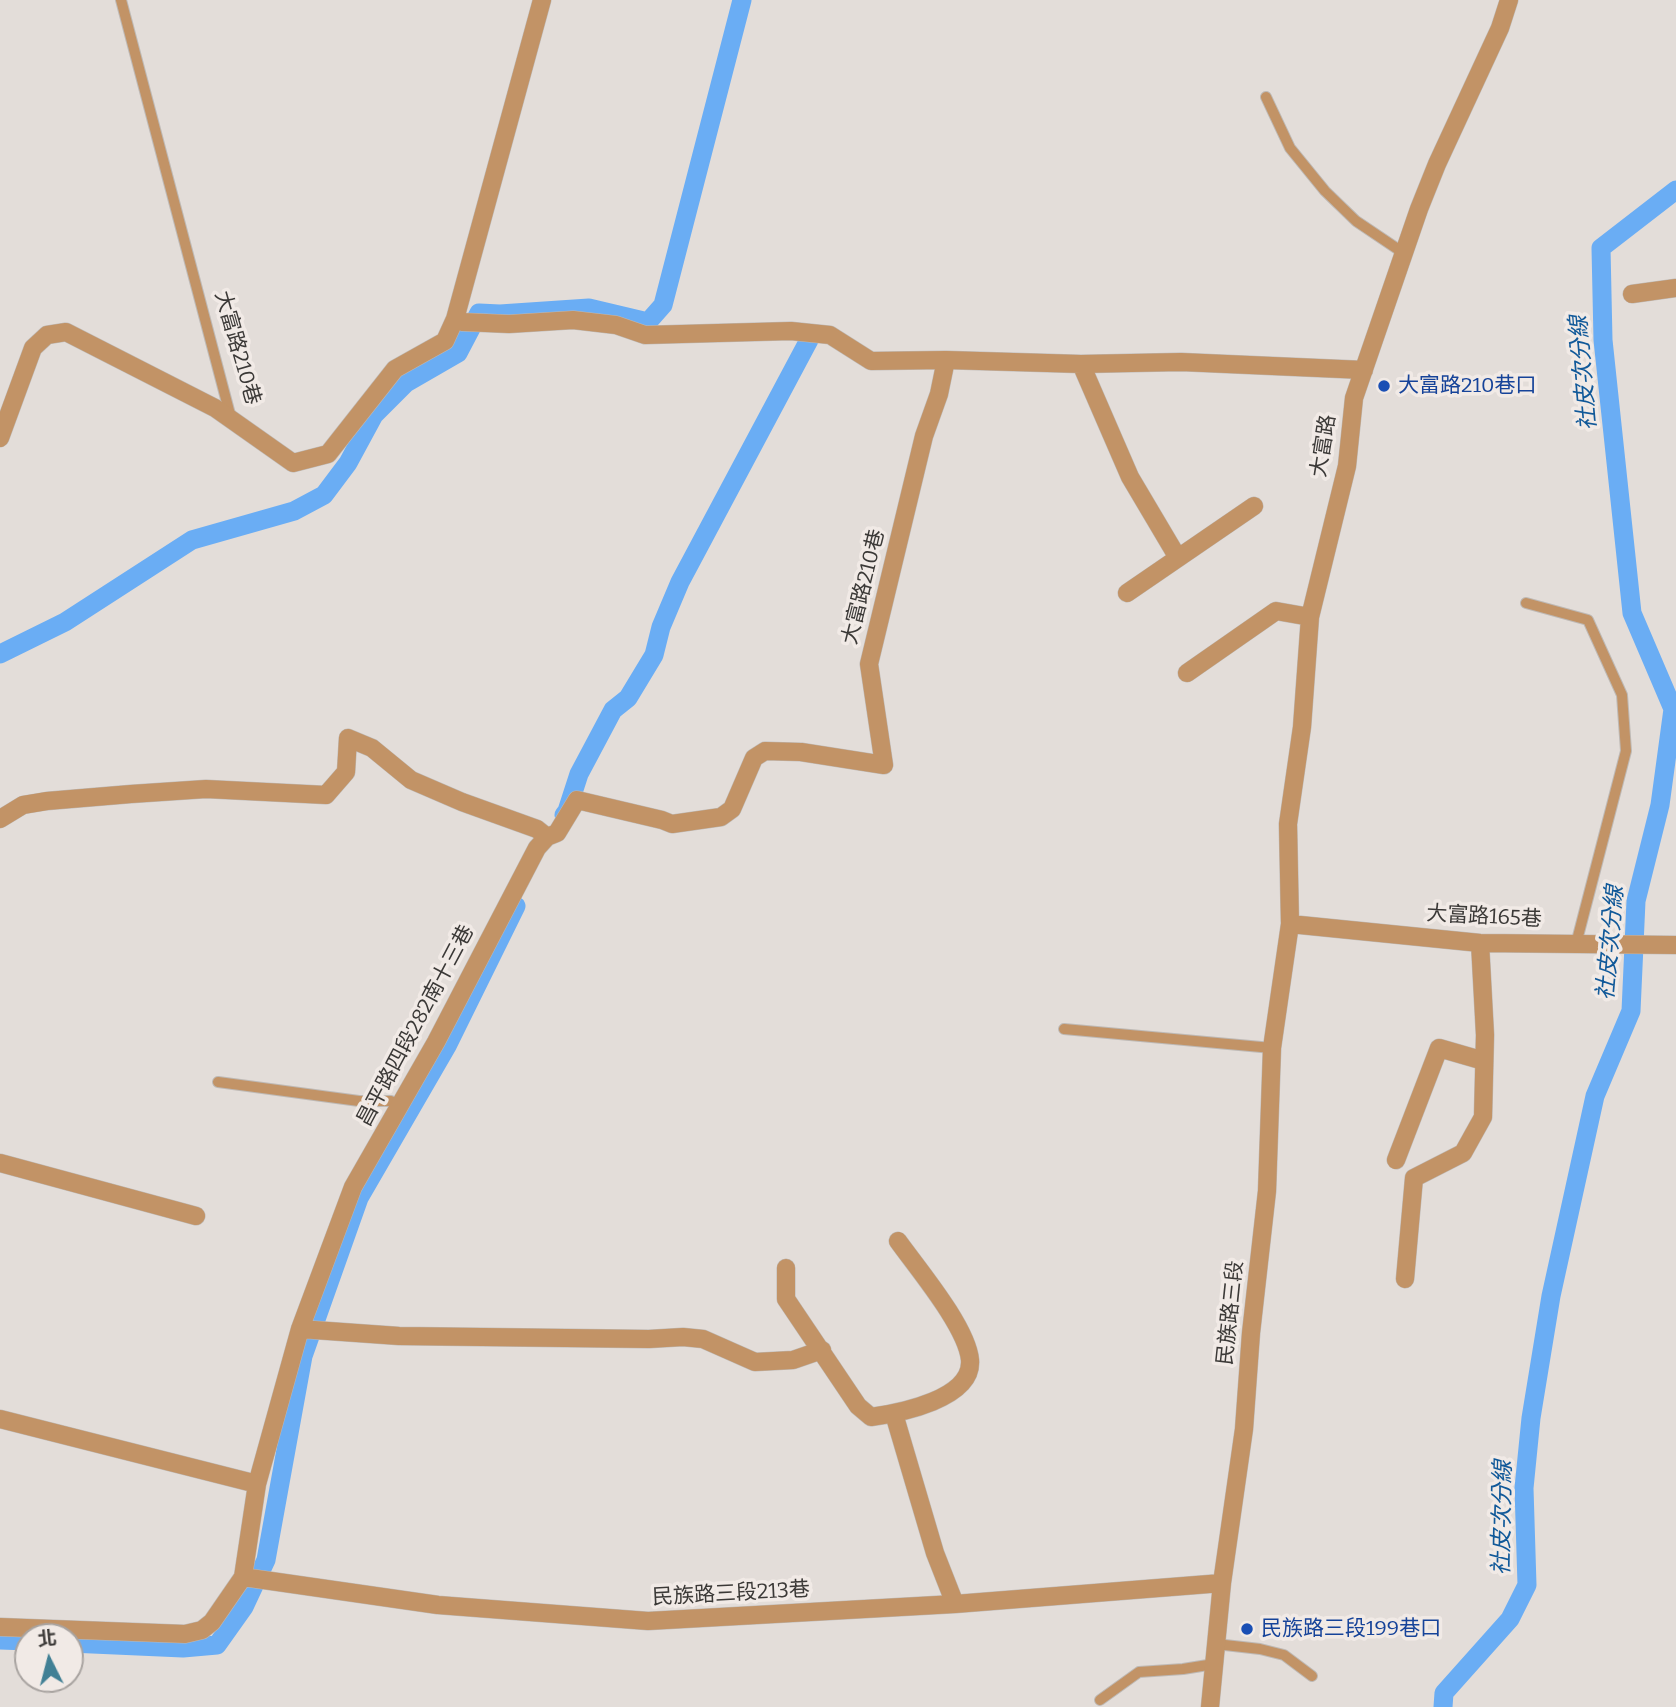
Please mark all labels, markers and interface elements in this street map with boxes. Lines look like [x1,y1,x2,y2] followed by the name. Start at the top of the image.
[209,288,265,408] street label: 大富路210巷
[1565,315,1603,431] water label: 社皮次分線
[1398,373,1536,399] place label: 大富路210巷口
[1376,378,1392,394] marker: 大富路210巷口
[1307,413,1341,479] street label: 大富路
[838,527,890,647] street label: 大富路210巷
[1592,885,1630,1001] water label: 社皮次分線
[1426,901,1542,933] street label: 大富路165巷
[352,921,480,1131] street label: 昌平路四段282南十三巷
[1213,1259,1249,1367] street label: 民族路三段
[1488,1460,1518,1576] water label: 社皮次分線
[651,1577,811,1611] street label: 民族路三段213巷
[1261,1616,1441,1642] place label: 民族路三段199巷口
[1239,1621,1255,1637] marker: 民族路三段199巷口
[14,1623,84,1693] north arrow
[36,1626,58,1651] text: 北

